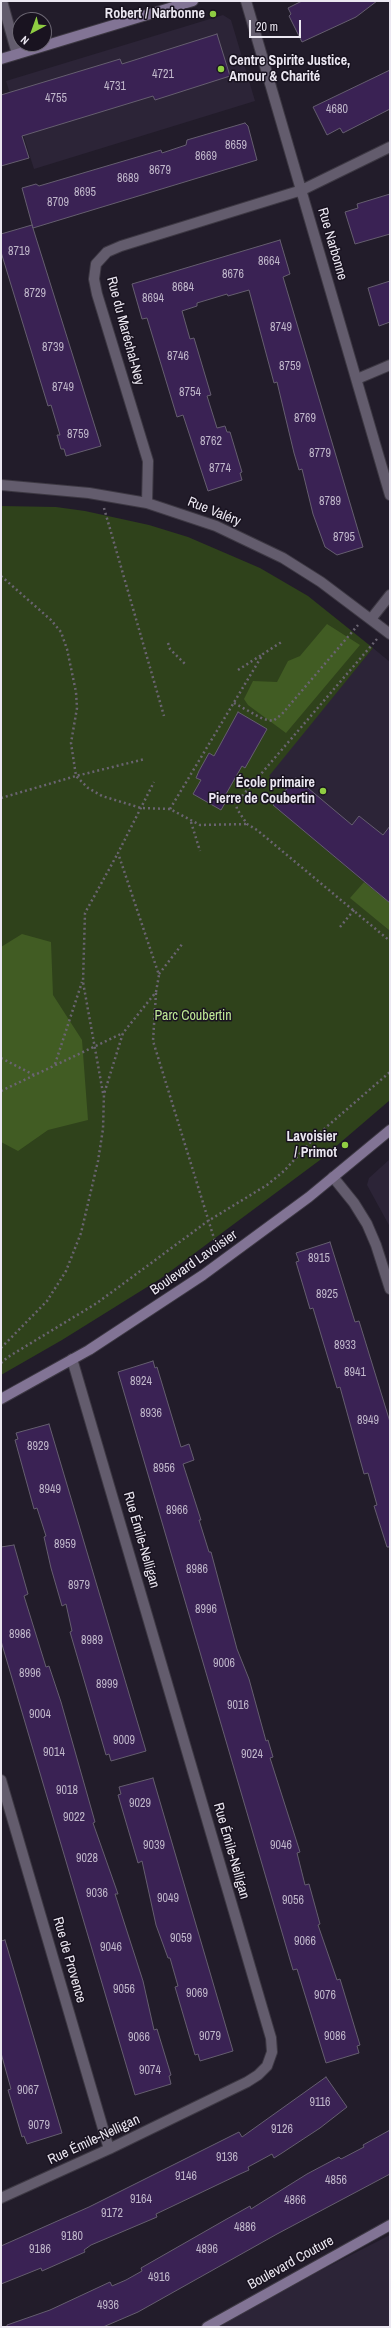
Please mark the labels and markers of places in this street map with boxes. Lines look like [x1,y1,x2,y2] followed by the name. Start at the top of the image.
[105,6,205,22] place label: Robert / Narbonne
[208,9,218,19] marker: Robert / Narbonne
[229,53,350,86] place label: Centre Spirite Justice, Amour & Charité
[216,64,226,74] marker: Centre Spirite Justice, Amour & Charité
[208,775,315,808] place label: École primaire Pierre de Coubertin
[318,786,328,796] marker: École primaire Pierre de Coubertin
[287,1129,337,1162] place label: Lavoisier / Primot
[340,1140,350,1150] marker: Lavoisier / Primot

